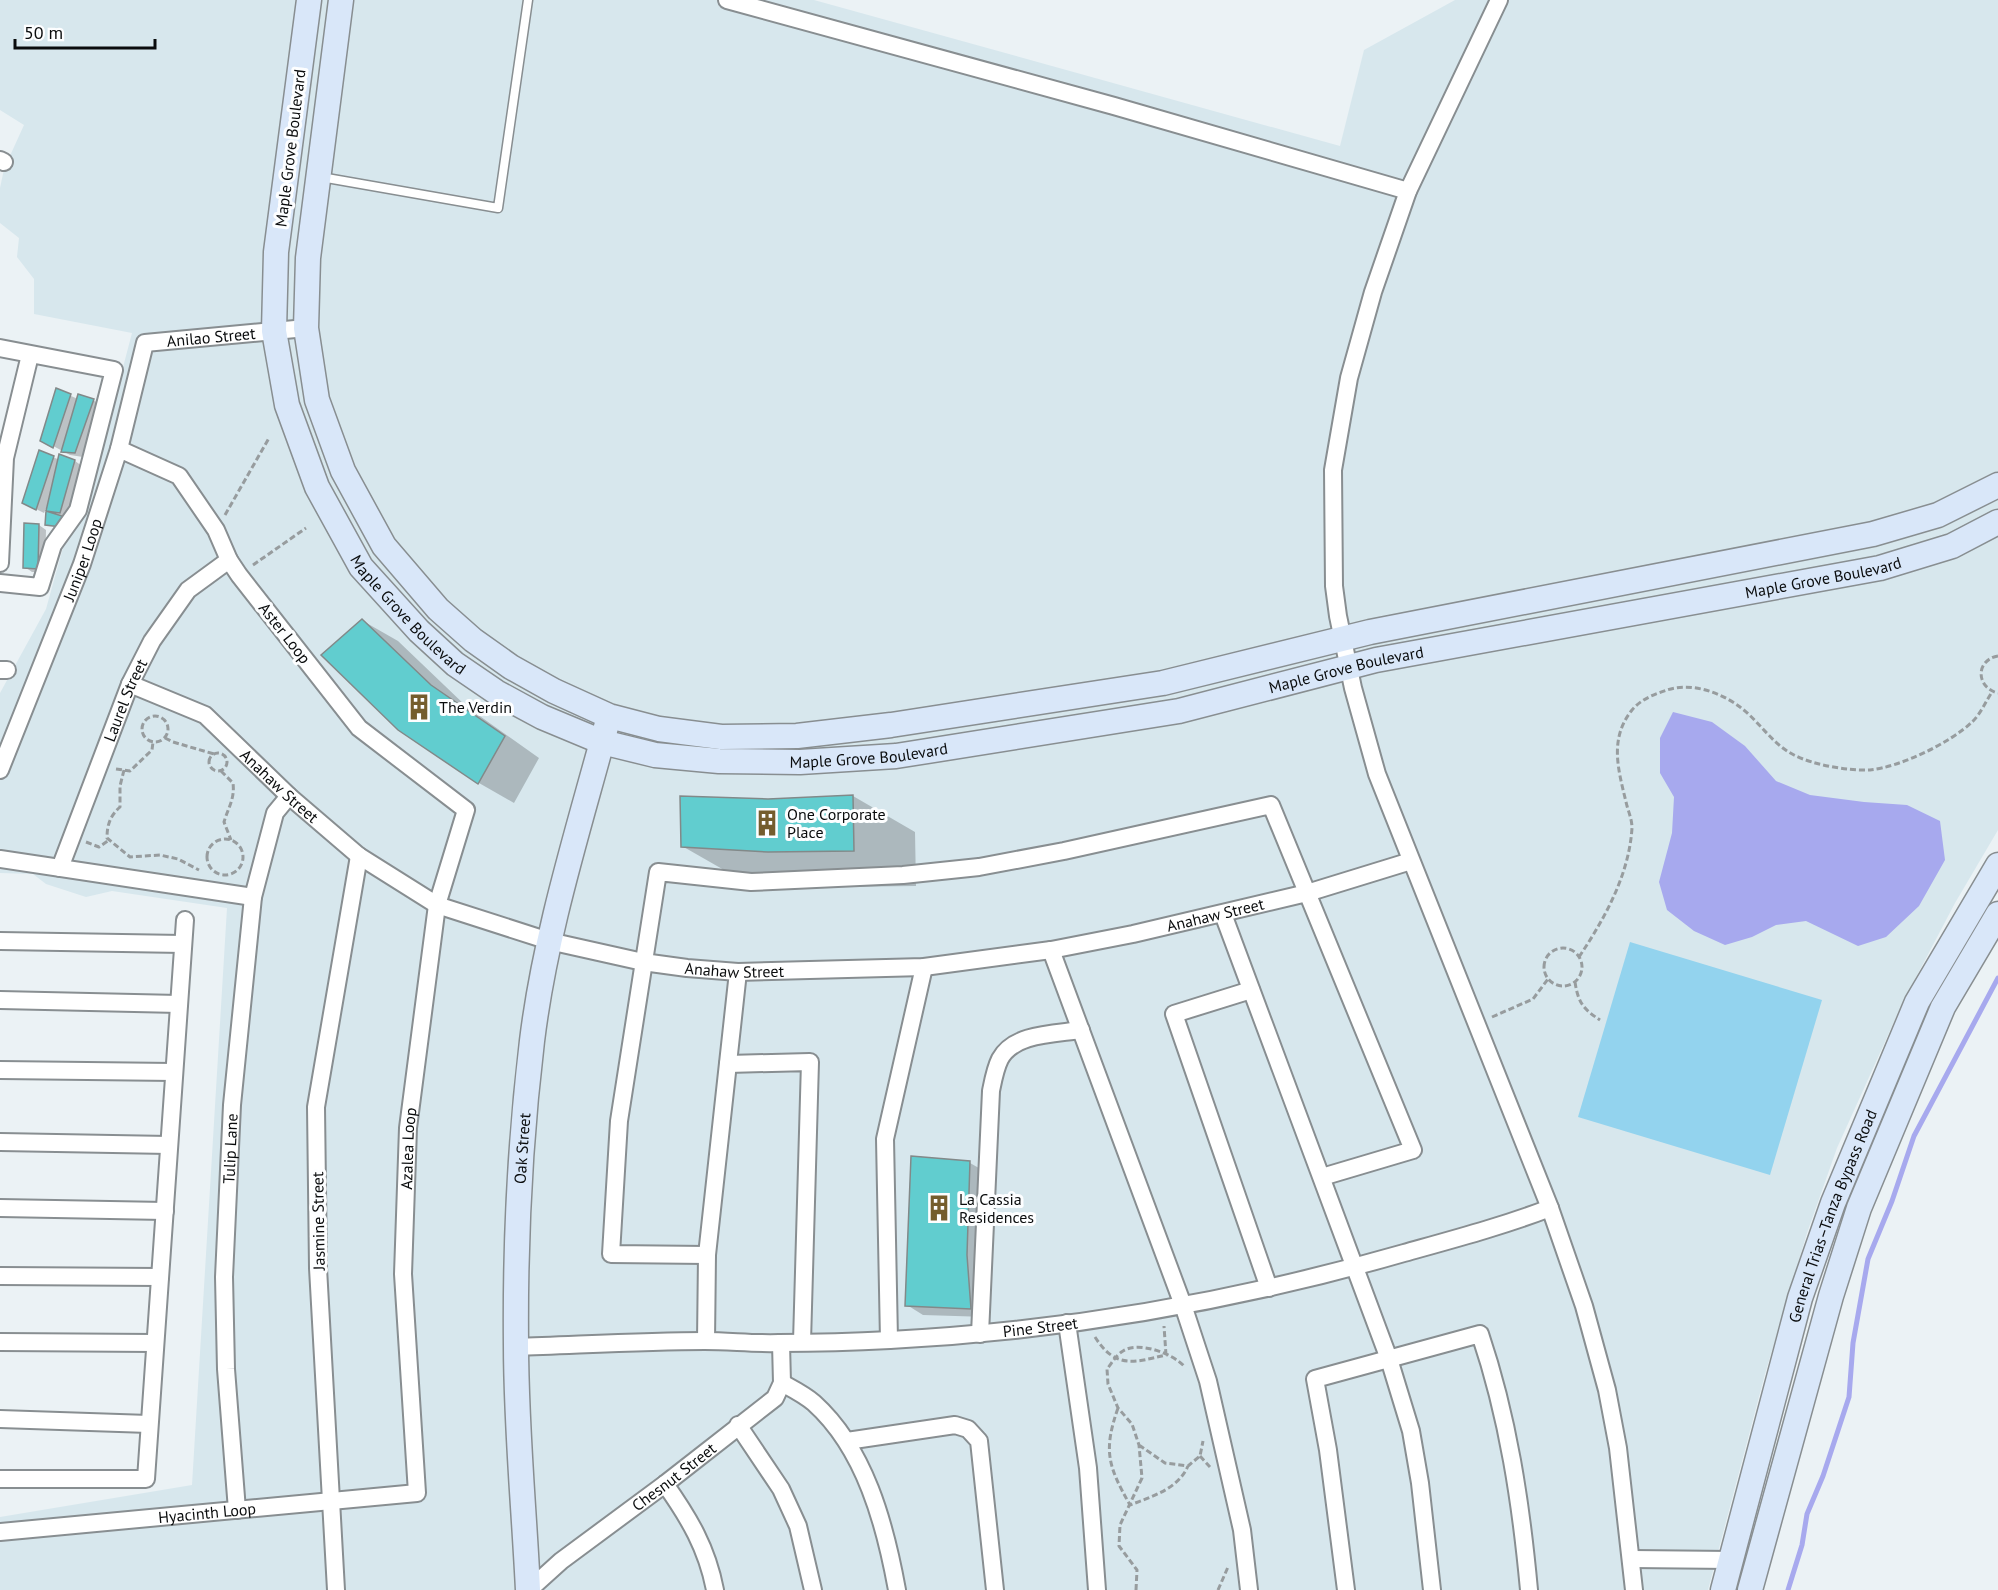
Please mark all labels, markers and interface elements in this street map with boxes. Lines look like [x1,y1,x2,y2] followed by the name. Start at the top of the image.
[15,12,154,50] scale bar
[24,21,63,44] text: 50 m
[270,68,310,228] street label: Maple Grove Boulevard
[166,323,257,351] street label: Anilao Street
[58,516,106,605] street label: Juniper Loop
[346,551,470,679] street label: Maple Grove Boulevard
[1744,552,1904,602] street label: Maple Grove Boulevard
[255,598,315,668] street label: Aster Loop
[1266,642,1425,697] street label: Maple Grove Boulevard
[99,655,152,744] street label: Laurel Street
[404,692,434,722] building icon: The Verdin
[439,697,512,717] place label: The Verdin
[790,738,949,772] street label: Maple Grove Boulevard
[236,745,323,827] street label: Anahaw Street
[787,804,886,842] place label: One Corporate Place
[752,808,782,838] building icon: One Corporate Place
[1165,893,1267,936] street label: Anahaw Street
[684,958,785,982] street label: Anahaw Street
[396,1106,421,1190] street label: Azalea Loop
[1784,1106,1881,1325] street label: General Trias–Tanza Bypass Road
[510,1112,535,1185] street label: Oak Street
[218,1113,242,1184] street label: Tulip Lane
[307,1171,329,1271] street label: Jasmine Street
[959,1189,1034,1227] place label: La Cassia Residences
[924,1193,954,1223] building icon: La Cassia Residences
[1002,1312,1080,1341] street label: Pine Street
[628,1438,720,1515] street label: Chesnut Street
[157,1498,257,1527] street label: Hyacinth Loop

